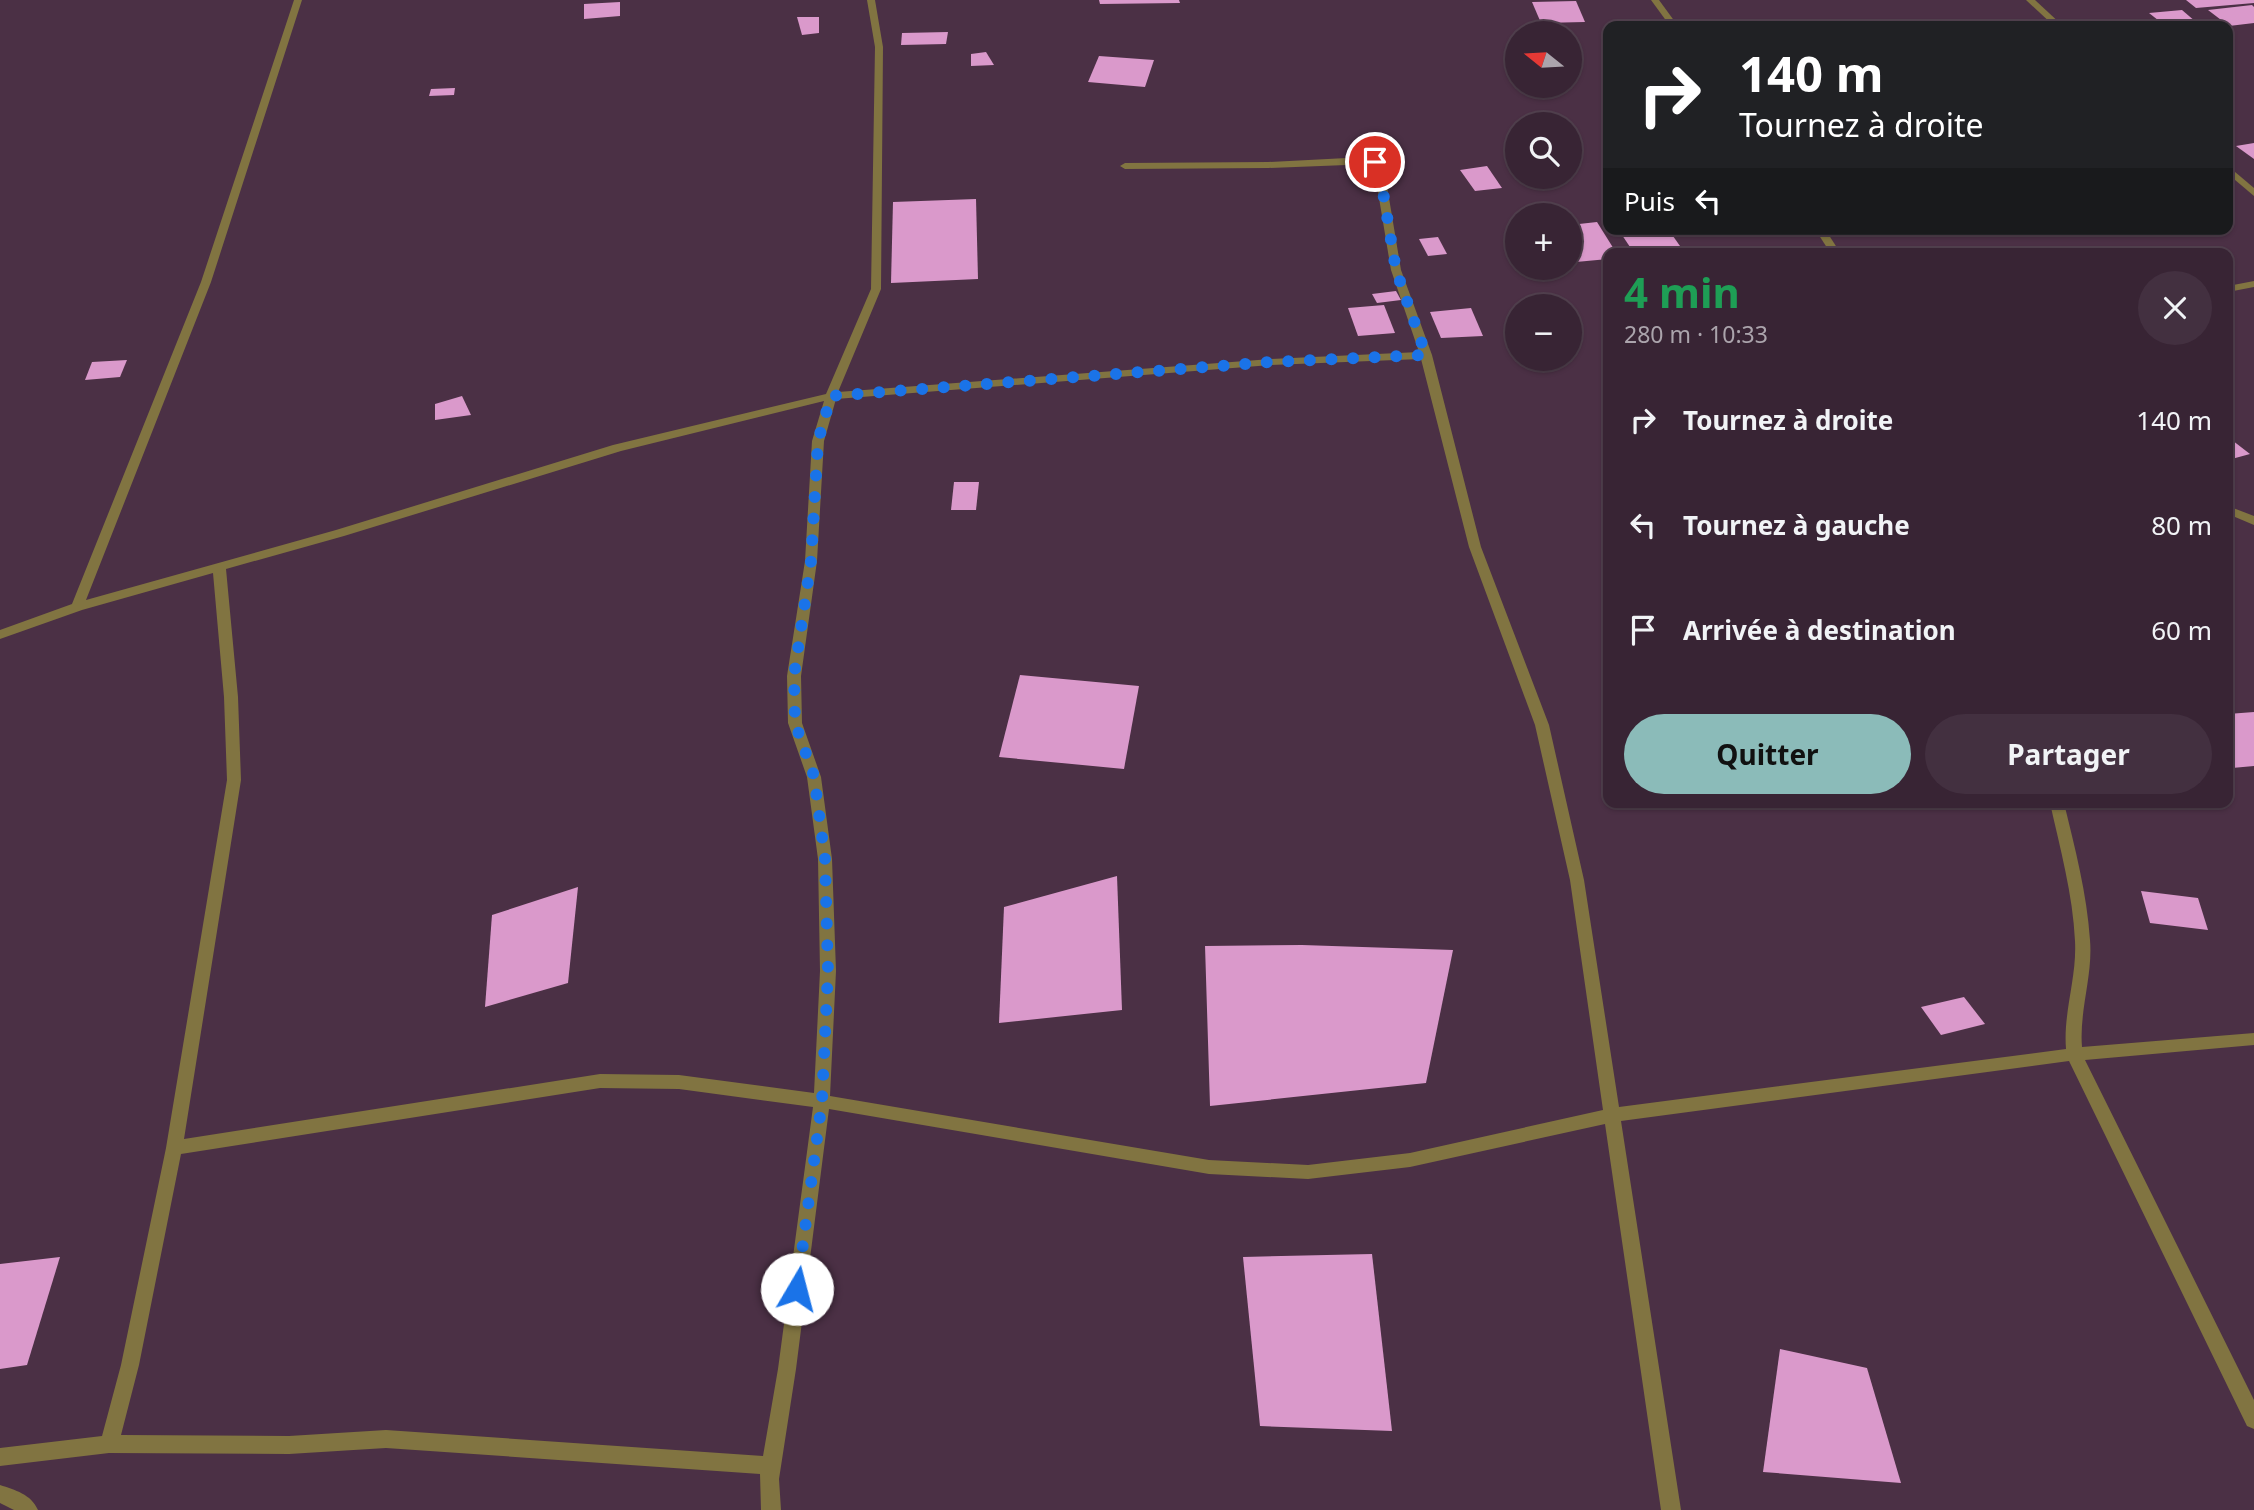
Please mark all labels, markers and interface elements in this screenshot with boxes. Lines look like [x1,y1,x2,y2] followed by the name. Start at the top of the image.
[1505,21,1582,98] north arrow
[1505,21,1582,371] map controls
[1739,40,1884,106] text: 140 m
[1624,49,1715,140] icon: right
[1739,103,1984,146] text: Tournez à droite
[1505,112,1582,189] button: search
[1345,132,1405,192] pin
[1356,143,1394,181] icon: arrive
[1689,182,1727,220] icon: left
[1624,183,1675,219] text: Puis
[1505,203,1582,280] button: +
[1624,263,1740,320] text: 4 min
[2138,271,2212,345] button: close
[1505,294,1582,371] button: −
[1624,318,1768,350] text: 280 m · 10:33
[1624,401,1662,439] icon: right
[1683,402,1893,438] text: Tournez à droite
[2136,402,2212,438] text: 140 m
[1624,506,1662,544] icon: left
[1683,507,1910,543] text: Tournez à gauche
[2151,507,2212,543] text: 80 m
[1624,611,1662,649] icon: arrive
[1683,612,1956,648] text: Arrivée à destination
[2151,612,2212,648] text: 60 m
[1624,714,1911,794] button: Quitter
[1925,714,2212,794] button: Partager
[760,1252,834,1326] position arrow

